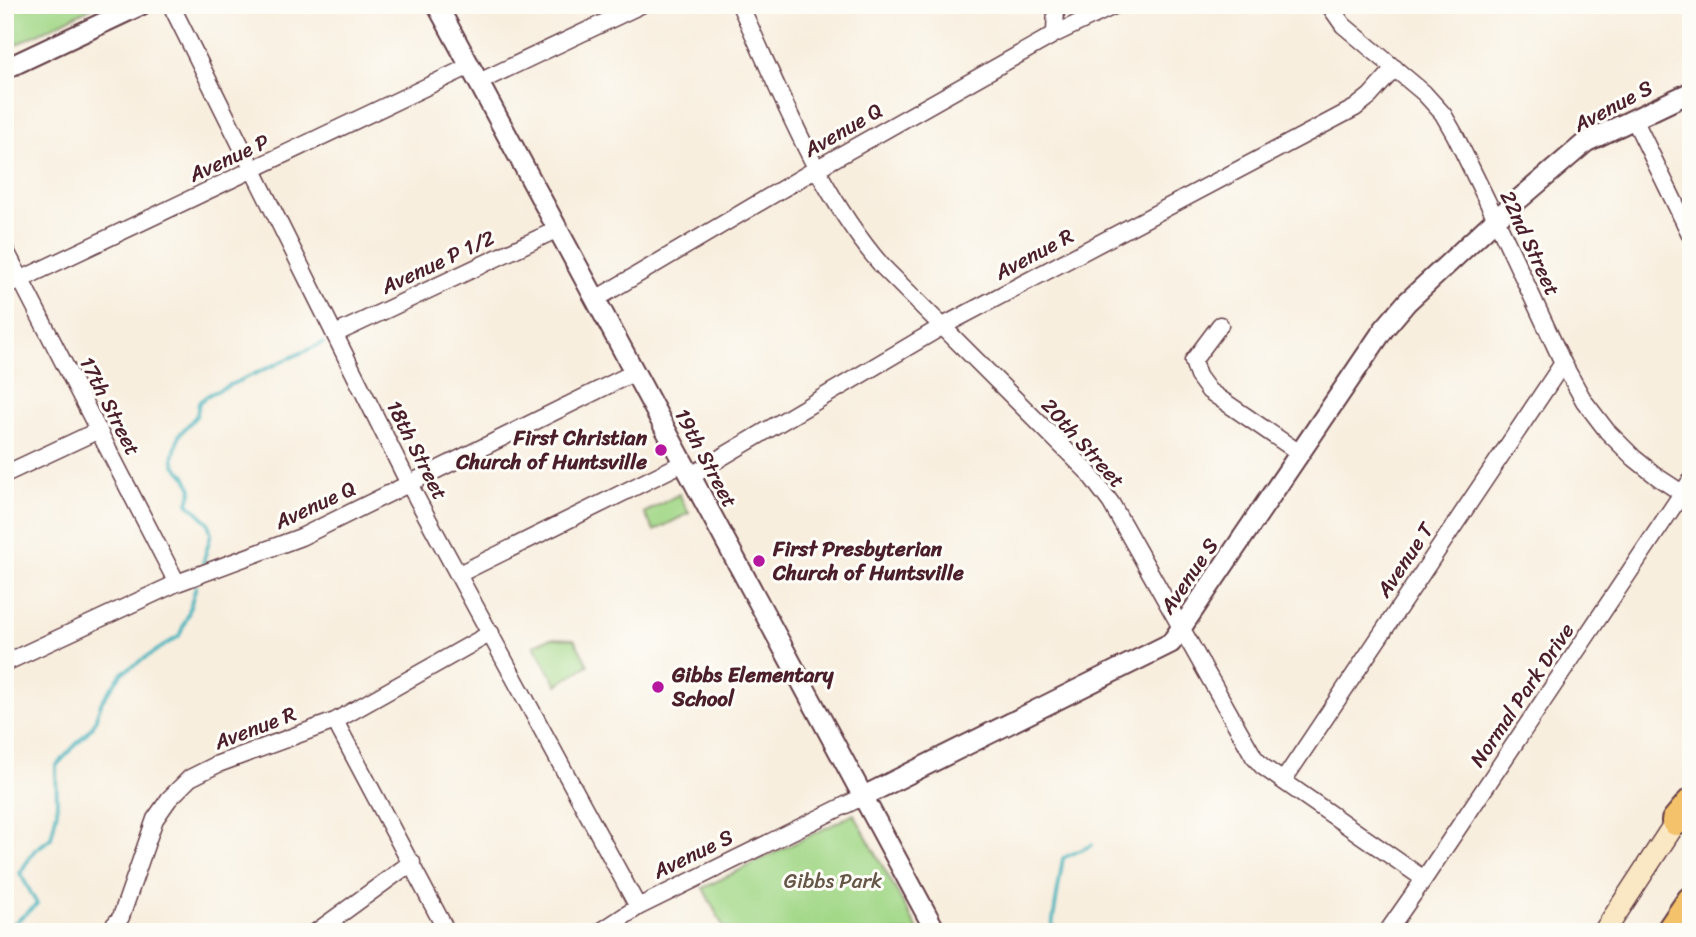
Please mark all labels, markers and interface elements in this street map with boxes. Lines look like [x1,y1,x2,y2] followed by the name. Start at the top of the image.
[1565,69,1660,143] street label: Avenue S
[795,92,890,168] street label: Avenue Q
[181,123,276,194] street label: Avenue P
[1489,184,1571,302] street label: 22nd Street
[987,217,1081,291] street label: Avenue R
[374,219,501,305] street label: Avenue P 1/2
[69,349,151,463] street label: 17th Street
[1031,389,1135,497] street label: 20th Street
[375,393,459,507] street label: 18th Street
[664,401,748,515] street label: 19th Street
[455,419,648,481] place label: First Christian Church of Huntsville
[653,442,669,458] marker: First Christian Church of Huntsville
[267,470,362,541] street label: Avenue Q
[1365,513,1445,606] street label: Avenue T
[772,530,964,592] place label: First Presbyterian Church of Huntsville
[1149,530,1229,623] street label: Avenue S
[751,553,767,569] marker: First Presbyterian Church of Huntsville
[1459,615,1585,775] street label: Normal Park Drive
[671,656,835,718] place label: Gibbs Elementary School
[650,679,666,695] marker: Gibbs Elementary School
[207,695,302,761] street label: Avenue R
[645,818,740,890] street label: Avenue S
[784,862,882,900] park label: Gibbs Park

